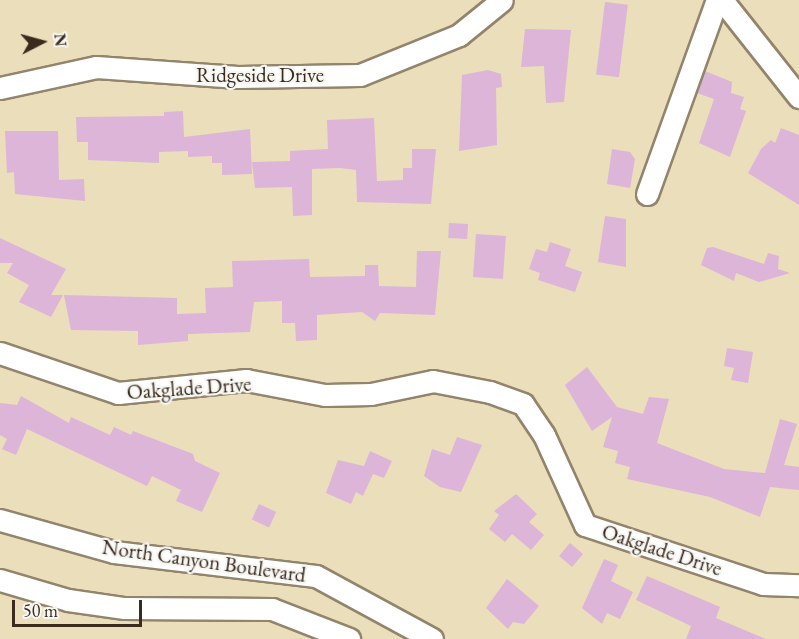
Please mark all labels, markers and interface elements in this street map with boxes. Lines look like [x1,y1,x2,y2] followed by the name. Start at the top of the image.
[12,12,72,72] north arrow
[49,33,72,48] text: N
[196,62,324,88] street label: Ridgeside Drive
[126,371,252,405] street label: Oakglade Drive
[599,519,725,581] street label: Oakglade Drive
[101,534,307,588] street label: North Canyon Boulevard
[15,588,146,626] scale bar
[23,599,58,622] text: 50 m

